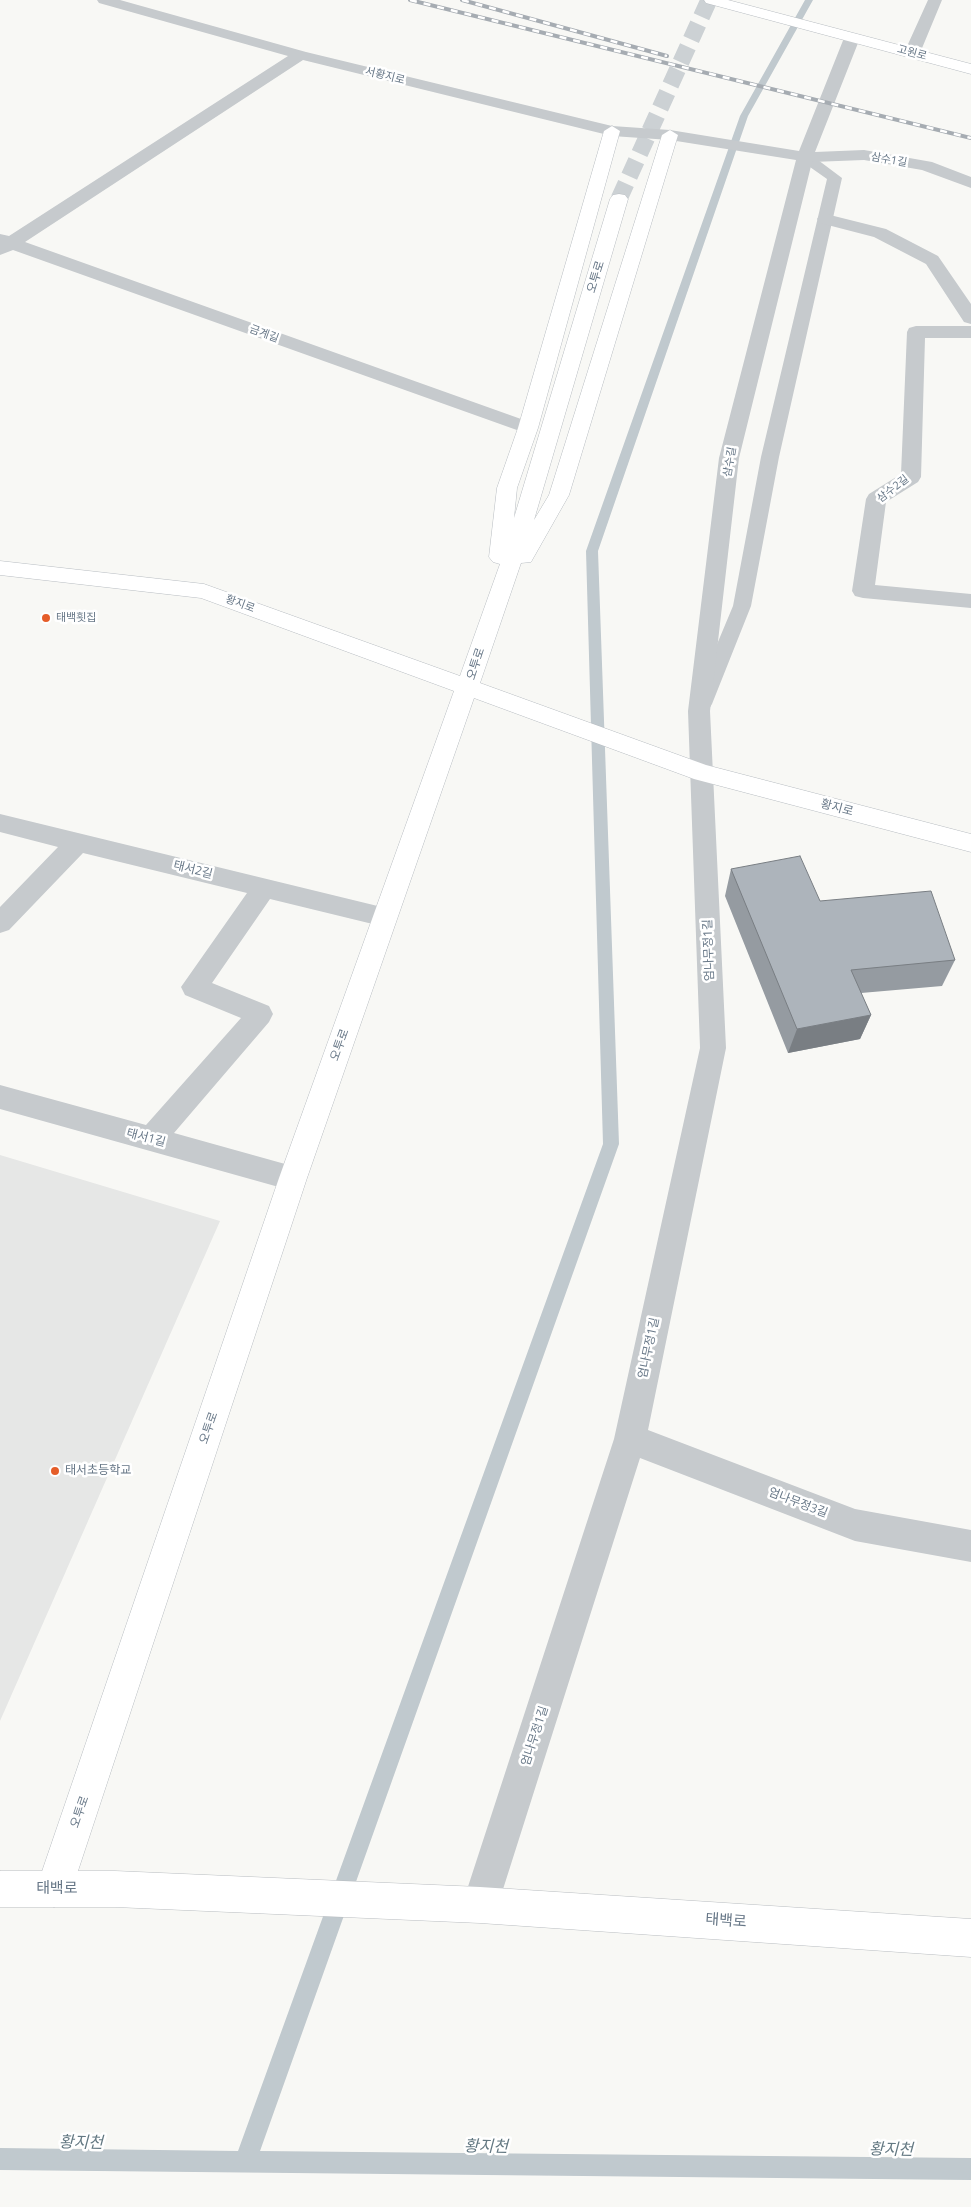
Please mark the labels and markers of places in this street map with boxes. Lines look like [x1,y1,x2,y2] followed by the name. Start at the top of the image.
[56,611,96,625] place label: 태백횟집
[40,612,52,624] marker: 태백횟집
[65,1464,131,1478] place label: 태서초등학교
[49,1465,61,1477] marker: 태서초등학교

